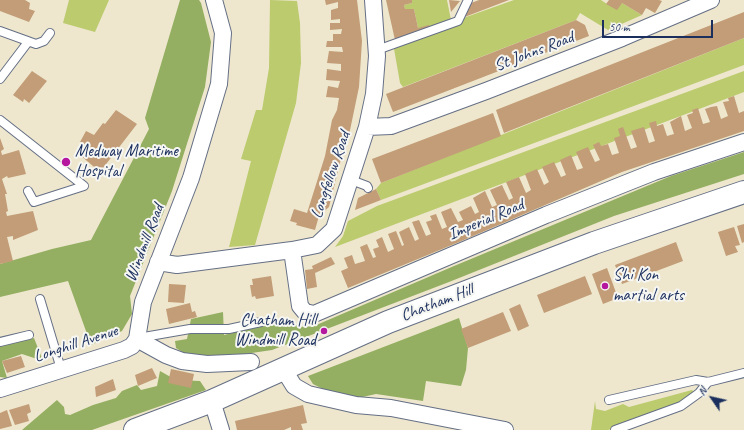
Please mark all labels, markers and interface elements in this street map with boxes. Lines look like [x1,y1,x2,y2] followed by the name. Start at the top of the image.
[604,12,715,38] scale bar
[609,19,629,35] text: 50 m
[491,28,577,76] street label: St Johns Road
[307,129,355,221] street label: Longfellow Road
[75,142,178,182] place label: Medway Maritime Hospital
[60,156,72,168] marker: Medway Maritime Hospital
[445,195,527,245] street label: Imperial Road
[121,201,169,285] street label: Windmill Road
[613,266,684,306] place label: Shi Kon martial arts
[398,280,476,326] street label: Chatham Hill
[600,281,610,291] marker: Shi Kon martial arts
[235,311,316,351] place label: Chatham Hill Windmill Road
[32,321,120,367] street label: Longhill Avenue
[319,326,329,336] marker: Chatham Hill Windmill Road
[692,378,732,418] north arrow
[694,385,710,398] text: N

